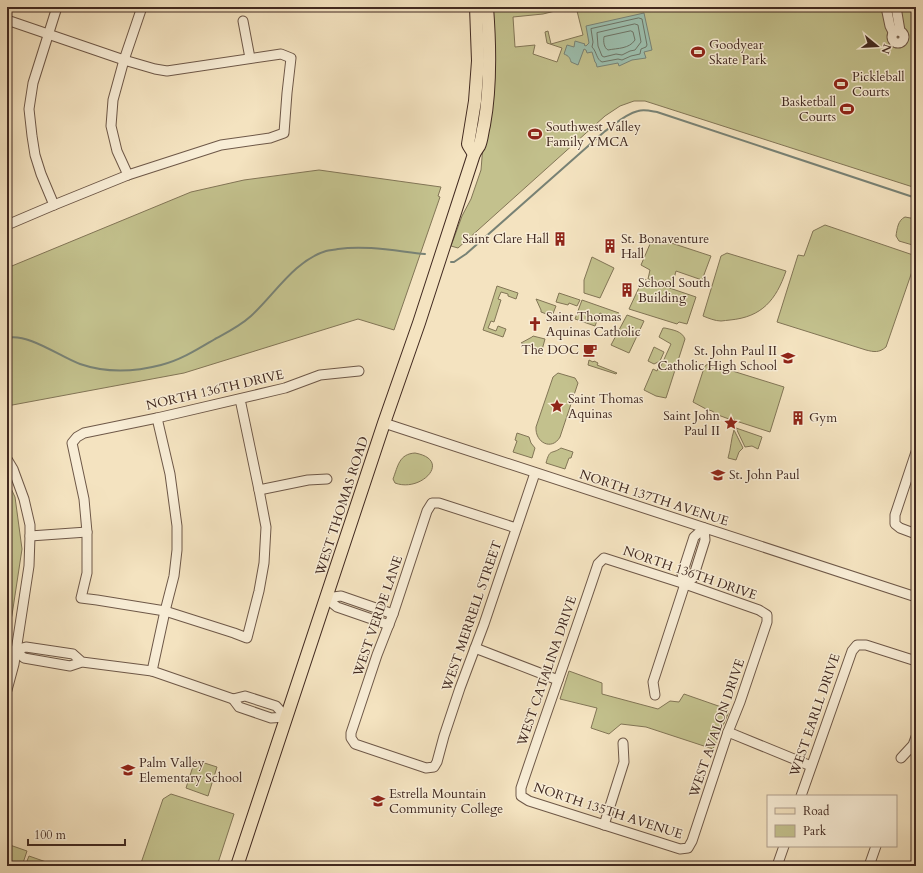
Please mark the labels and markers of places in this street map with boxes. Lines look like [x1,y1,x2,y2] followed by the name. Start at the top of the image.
[709,36,767,69] place label: Goodyear Skate Park
[690,44,706,60] sports icon: Goodyear Skate Park
[852,68,905,101] place label: Pickleball Courts
[833,76,849,92] sports icon: Pickleball Courts
[781,93,837,126] place label: Basketball Courts
[839,101,855,117] sports icon: Basketball Courts
[546,118,641,151] place label: Southwest Valley Family YMCA
[527,126,543,142] sports icon: Southwest Valley Family YMCA
[462,230,550,248] place label: Saint Clare Hall
[621,230,709,263] place label: St. Bonaventure Hall
[552,231,568,247] building icon: Saint Clare Hall
[602,238,618,254] building icon: St. Bonaventure Hall
[638,274,710,307] place label: School South Building
[619,282,635,298] building icon: School South Building
[546,308,641,341] place label: Saint Thomas Aquinas Catholic
[527,316,543,332] church icon: Saint Thomas Aquinas Catholic
[521,341,579,359] place label: The DOC
[582,342,598,358] cafe icon: The DOC
[657,342,778,375] place label: St. John Paul II Catholic High School
[780,350,796,366] school or university icon: St. John Paul II Catholic High School
[568,390,643,423] place label: Saint Thomas Aquinas
[549,398,565,414] place icon: Saint Thomas Aquinas
[663,407,721,440] place label: Saint John Paul II
[809,409,837,427] place label: Gym
[790,410,806,426] building icon: Gym
[723,415,739,431] place icon: Saint John Paul II
[729,466,800,484] place label: St. John Paul
[710,467,726,483] school or university icon: St. John Paul
[139,754,243,787] place label: Palm Valley Elementary School
[120,762,136,778] school or university icon: Palm Valley Elementary School
[389,785,503,818] place label: Estrella Mountain Community College
[370,793,386,809] school or university icon: Estrella Mountain Community College

